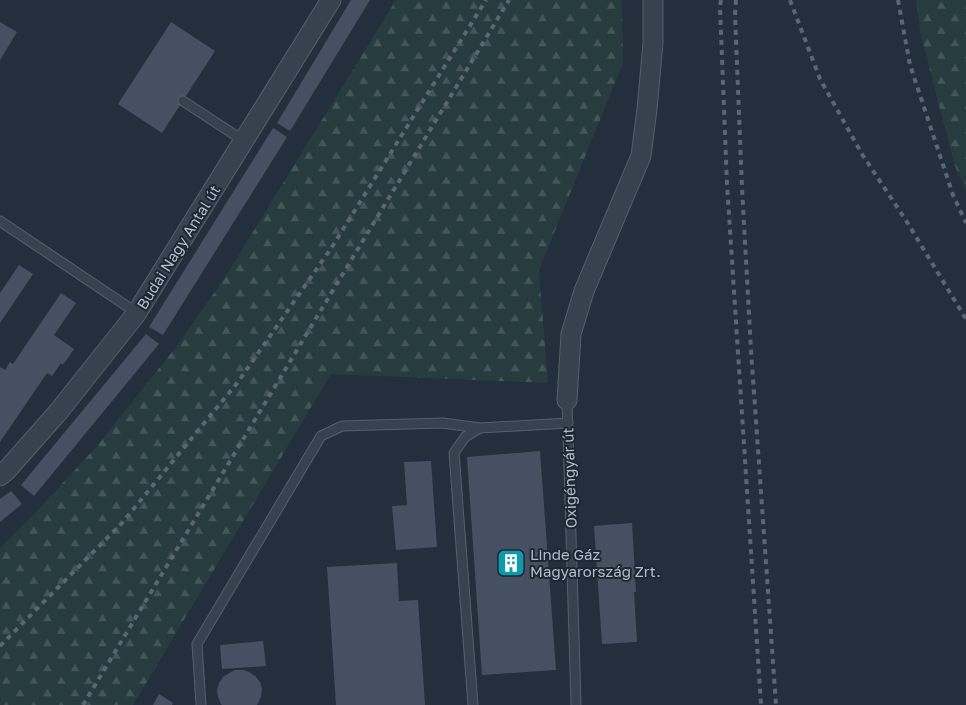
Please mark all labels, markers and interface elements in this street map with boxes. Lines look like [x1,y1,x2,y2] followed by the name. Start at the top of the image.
[132,182,224,312] street label: Budai Nagy Antal út
[558,427,580,529] street label: Oxigéngyár út
[530,545,661,580] place label: Linde Gáz Magyarország Zrt.
[496,548,526,578] building icon: Linde Gáz Magyarország Zrt.

